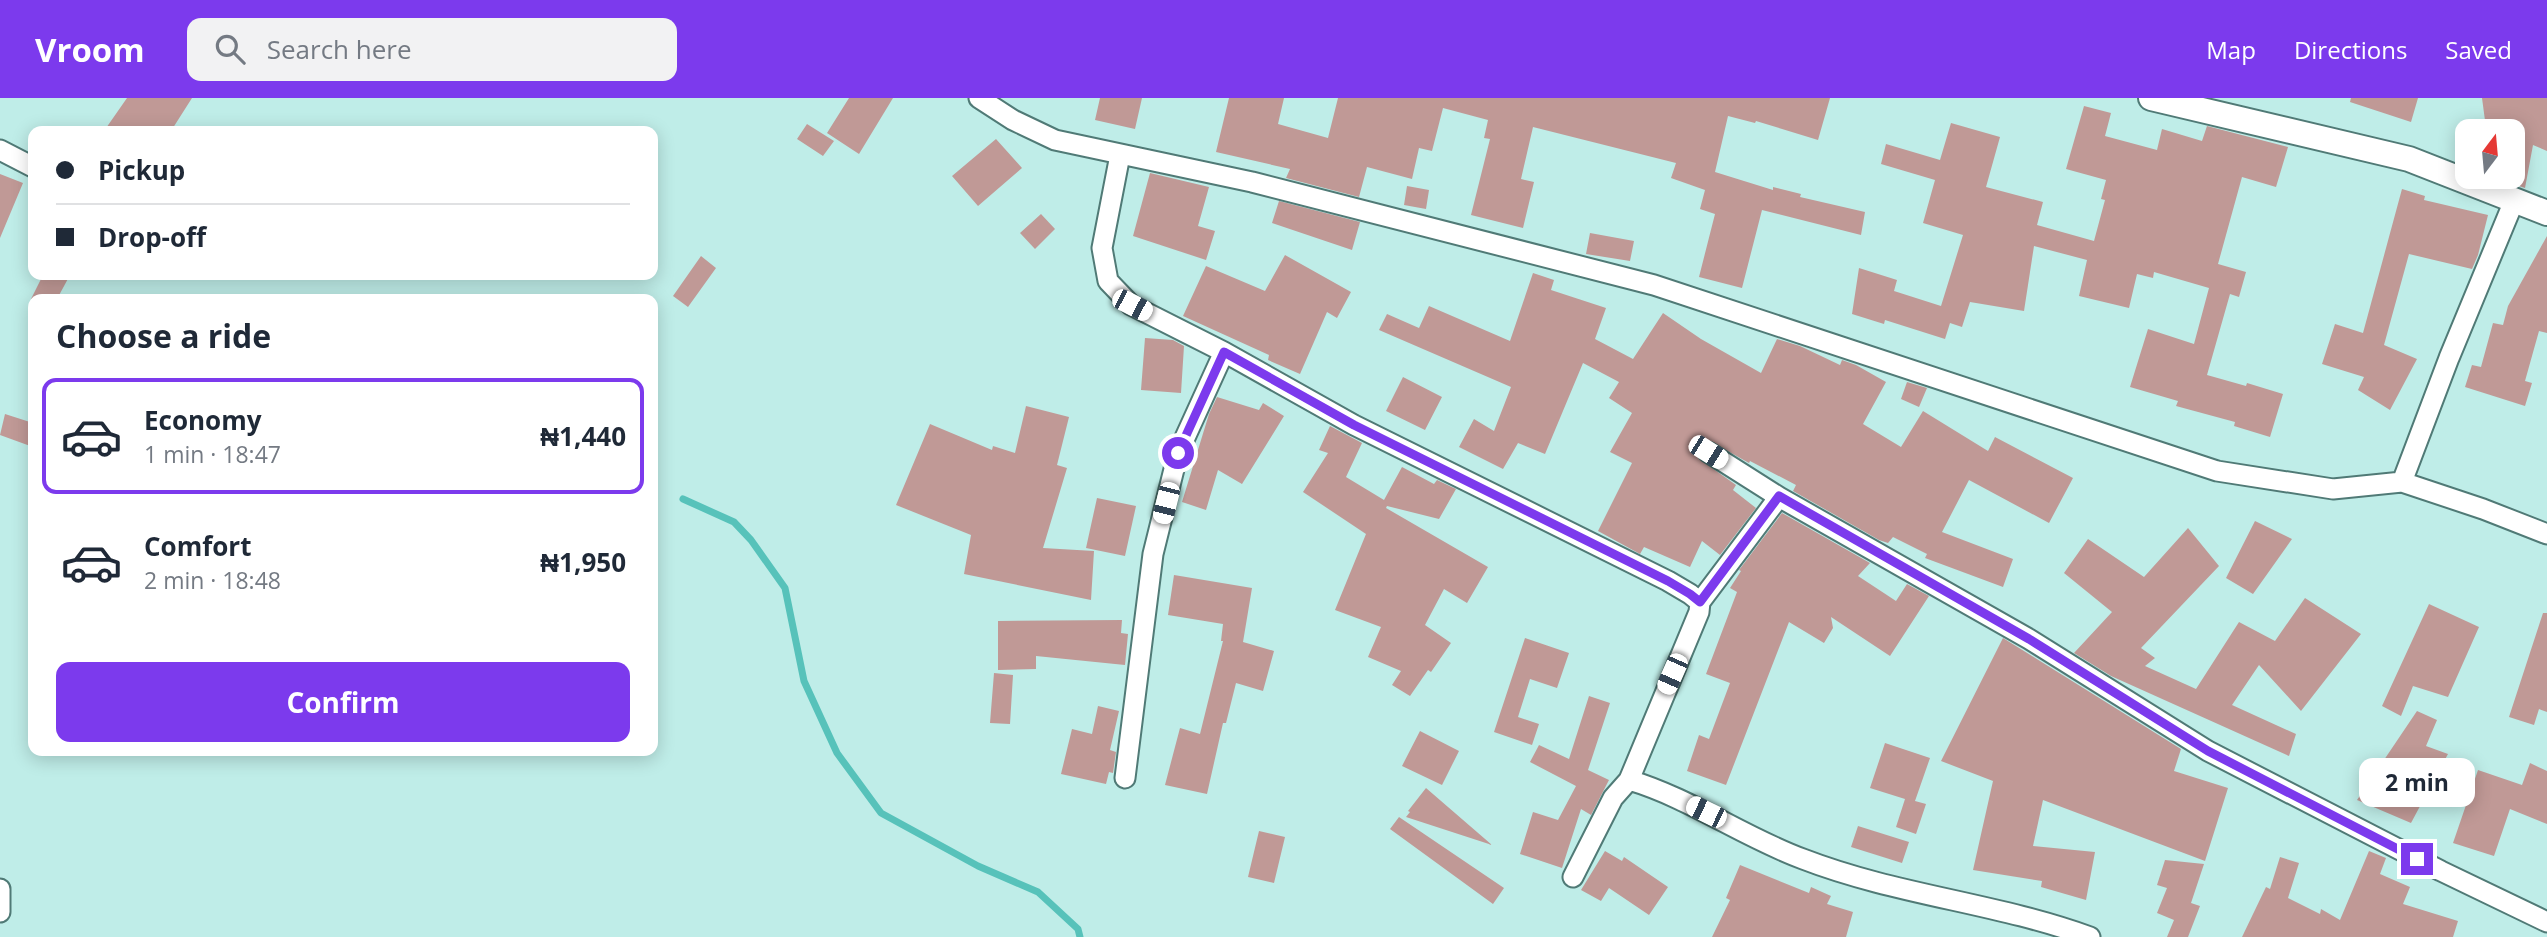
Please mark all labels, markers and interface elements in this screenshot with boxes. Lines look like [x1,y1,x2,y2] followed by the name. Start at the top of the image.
[187,18,677,81] search box
[35,27,145,72] text: Vroom
[211,30,249,68] icon: search
[267,31,412,67] text: Search here
[2206,33,2256,66] text: Map
[2294,33,2407,66] text: Directions
[2445,33,2512,66] text: Saved
[2455,119,2525,189] north arrow
[2455,119,2525,189] map controls
[98,152,185,188] text: Pickup
[98,219,206,255] text: Drop-off
[1109,286,1156,324] car
[56,314,271,357] text: Choose a ride
[144,402,262,438] text: Economy
[60,405,123,468] icon: car
[540,418,626,454] text: ₦1,440
[1685,432,1732,472] car
[1162,437,1194,469] route start
[144,438,281,470] text: 1 min · 18:47
[1151,480,1182,526] car
[144,528,251,564] text: Comfort
[60,531,123,594] icon: car
[540,544,626,580] text: ₦1,950
[144,564,281,596] text: 2 min · 18:48
[1654,651,1691,697] car
[56,662,630,742] button: Confirm
[2359,758,2475,806] callout: 2 min
[2385,766,2449,798] text: 2 min
[1683,793,1730,831] car
[2401,843,2433,875] route end

